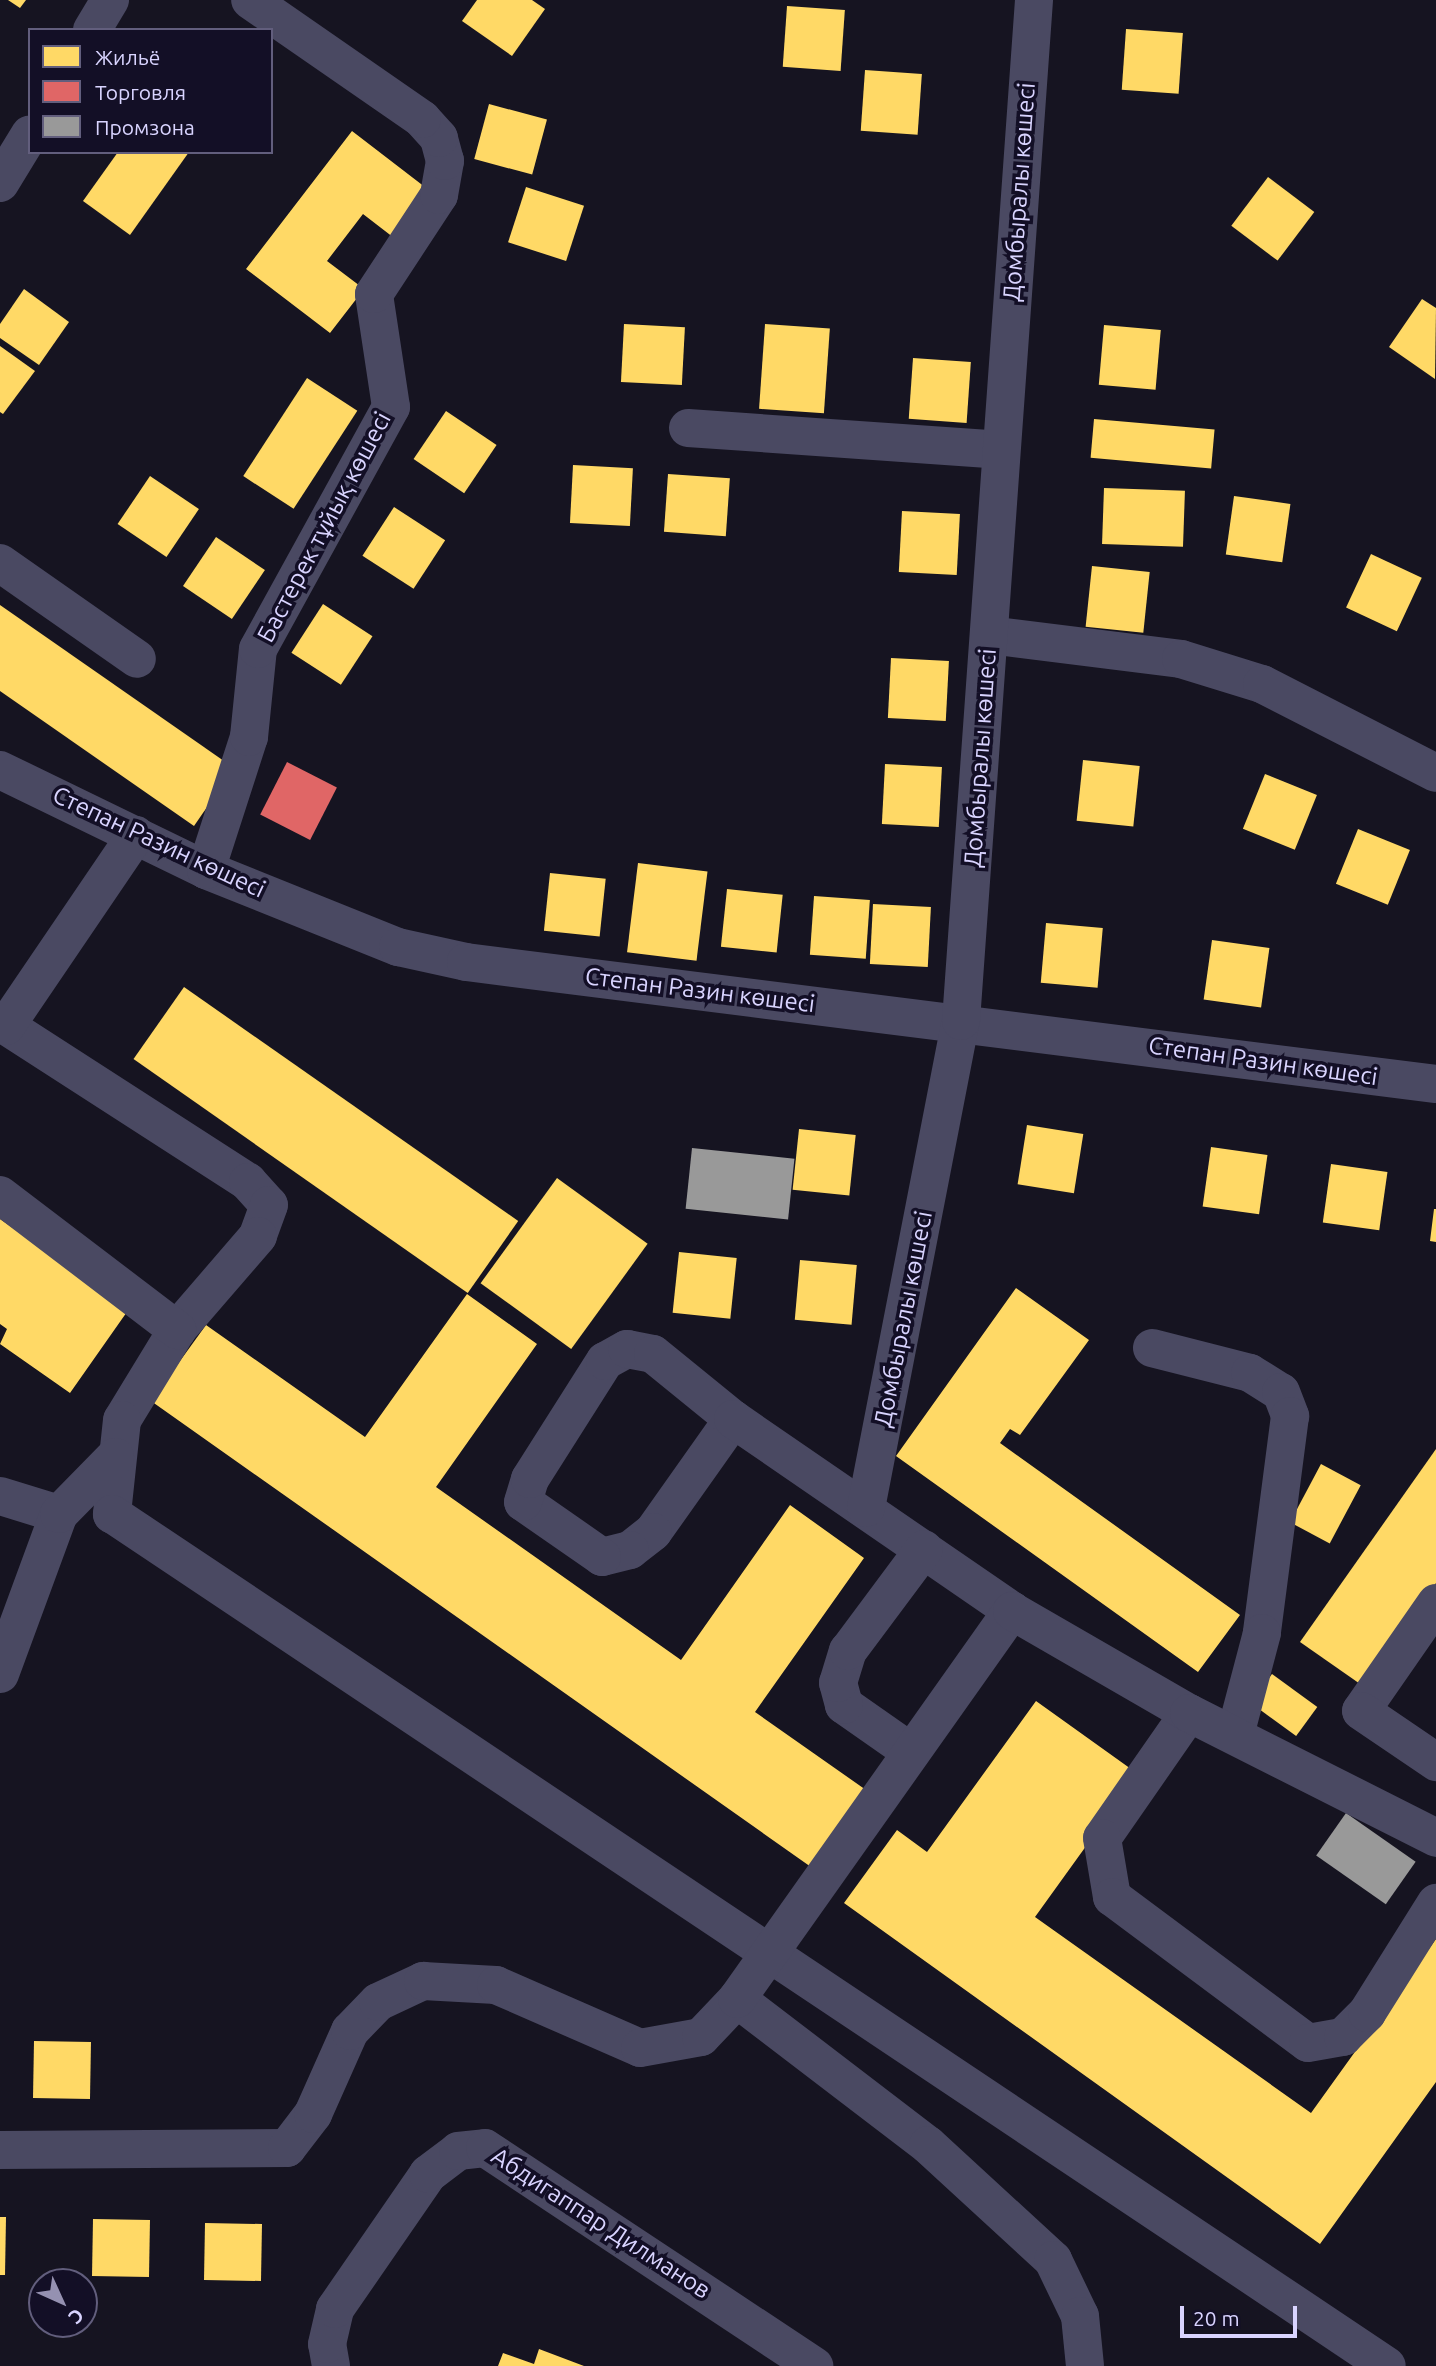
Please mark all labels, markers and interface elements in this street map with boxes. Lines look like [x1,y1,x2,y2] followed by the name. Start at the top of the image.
[28,28,273,154] legend
[95,45,160,69] text: Жильё
[95,80,186,104] text: Торговля
[997,82,1041,302] street label: Домбыралы көшесі
[95,115,195,139] text: Промзона
[251,407,397,647] street label: Бастерек тұйық көшесі
[958,648,1002,868] street label: Домбыралы көшесі
[48,780,270,904] street label: Степан Разин көшесі
[584,962,816,1018] street label: Степан Разин көшесі
[1147,1031,1379,1091] street label: Степан Разин көшесі
[868,1209,938,1429] street label: Домбыралы көшесі
[486,2141,716,2305] street label: Абдигаппар Дилманов
[28,2268,98,2338] north arrow
[1184,2292,1301,2336] scale bar
[64,2304,89,2329] text: С
[1193,2306,1240,2330] text: 20 m

